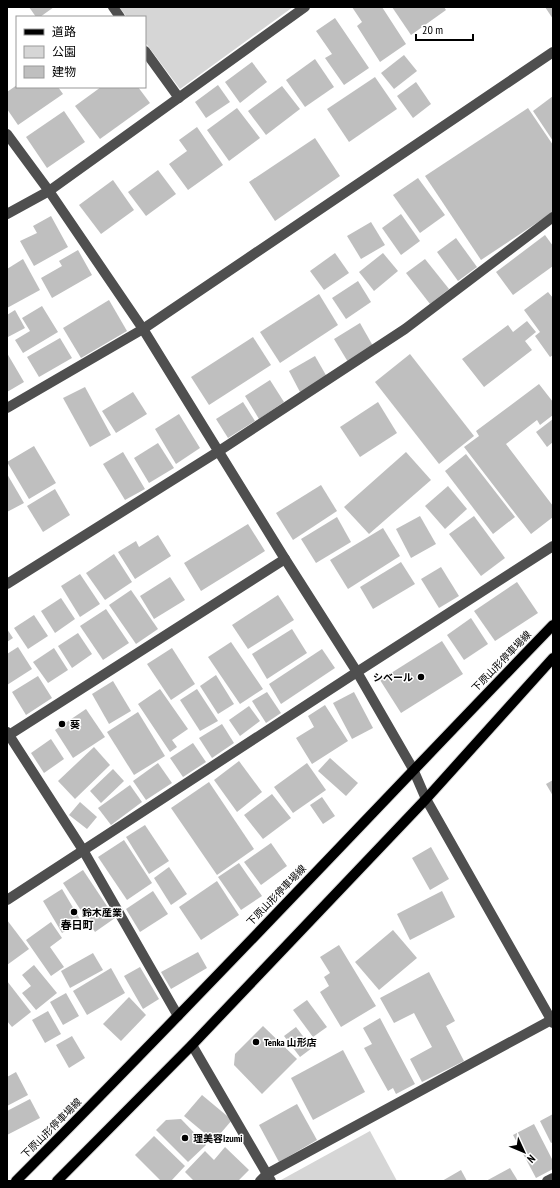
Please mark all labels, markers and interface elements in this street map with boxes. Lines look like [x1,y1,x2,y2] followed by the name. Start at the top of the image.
[16,16,146,88] legend
[416,16,473,42] scale bar
[422,22,443,37] text: 20 m
[52,24,76,39] text: 道路
[52,44,76,59] text: 公園
[52,64,76,79] text: 建物
[469,628,534,695] street label: 下原山形停車場線
[373,671,413,684] place label: シベール
[416,672,426,682] marker: シベール
[70,718,80,731] place label: 葵
[57,719,67,729] marker: 葵
[244,862,309,929] street label: 下原山形停車場線
[82,906,122,919] place label: 鈴木産業
[69,907,79,917] marker: 鈴木産業
[61,918,94,932] district label: 春日町
[264,1036,317,1049] place label: Tenka 山形店
[251,1037,261,1047] marker: Tenka 山形店
[18,1095,84,1161] street label: 下原山形停車場線
[193,1132,243,1145] place label: 理美容Izumi
[504,1132,544,1172] north arrow
[180,1133,190,1143] marker: 理美容Izumi
[524,1152,538,1166] text: N

